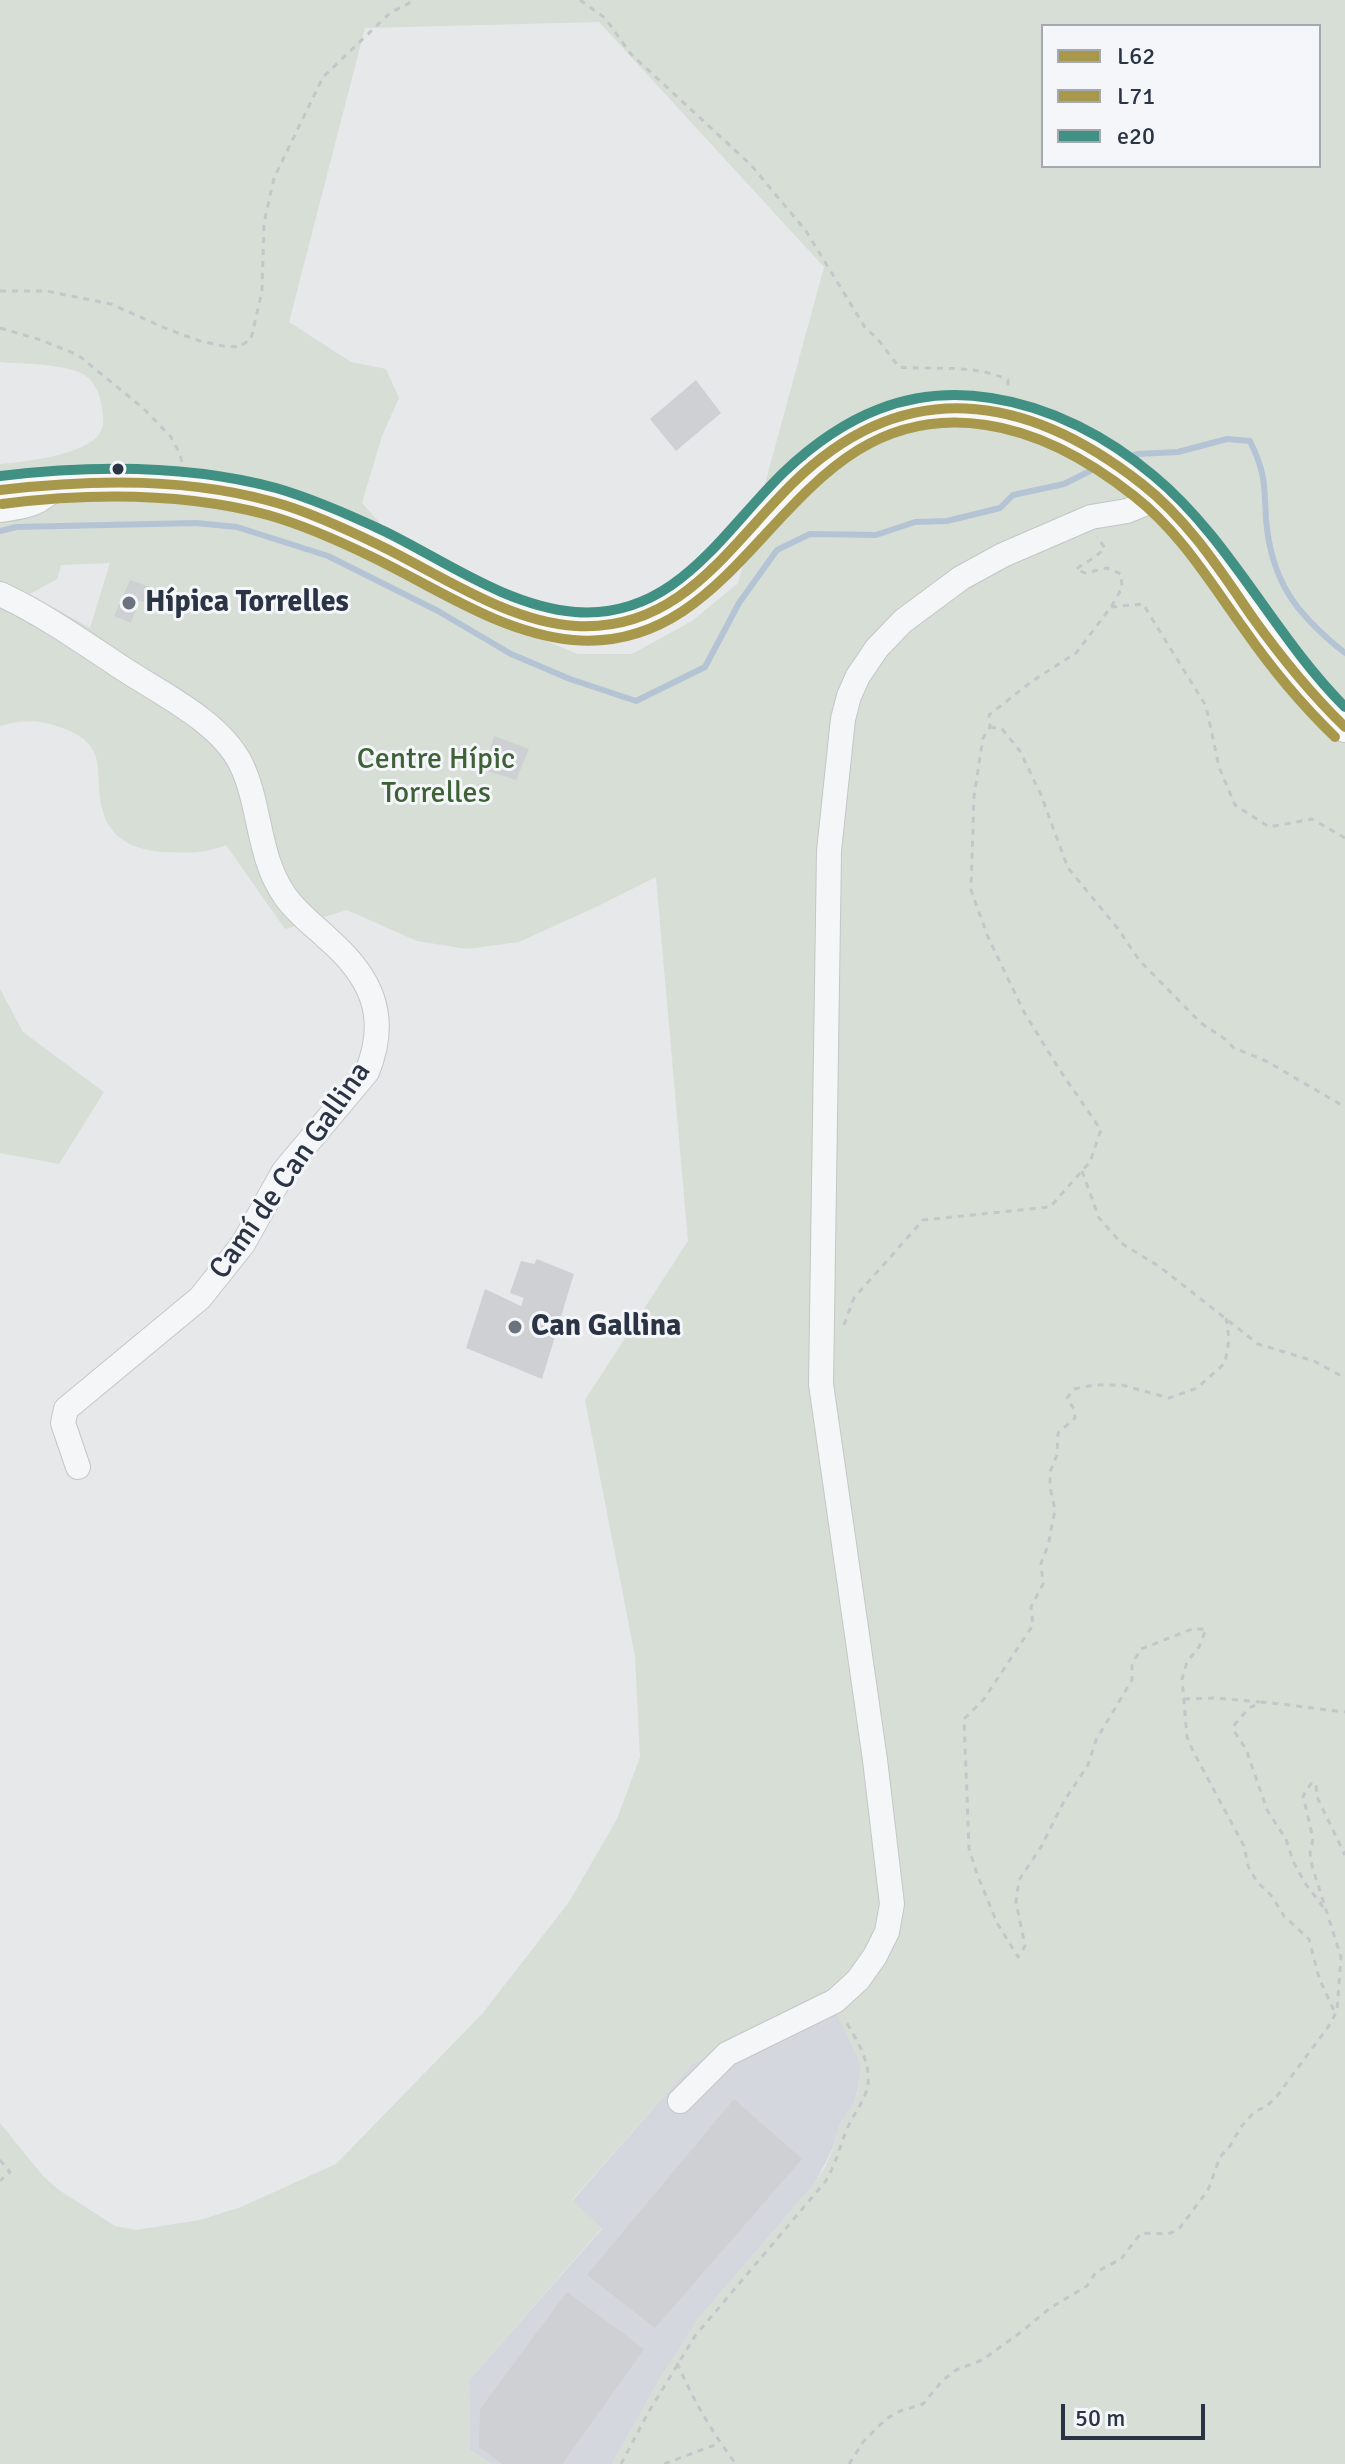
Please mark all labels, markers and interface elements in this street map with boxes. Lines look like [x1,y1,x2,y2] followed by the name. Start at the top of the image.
[1041,24,1321,168] legend
[1117,41,1155,71] text: L62
[1117,81,1155,111] text: L71
[1117,121,1155,151] text: e20
[110,461,126,477] unlabelled marker
[145,585,349,621] place label: Hípica Torrelles
[120,594,138,612] marker: Hípica Torrelles
[357,742,515,812] park label: Centre Hípic Torrelles
[203,1056,379,1286] street label: Camí de Can Gallina
[531,1309,682,1345] place label: Can Gallina
[506,1318,524,1336] marker: Can Gallina
[1065,2388,1209,2438] scale bar
[1075,2403,1125,2433] text: 50 m

